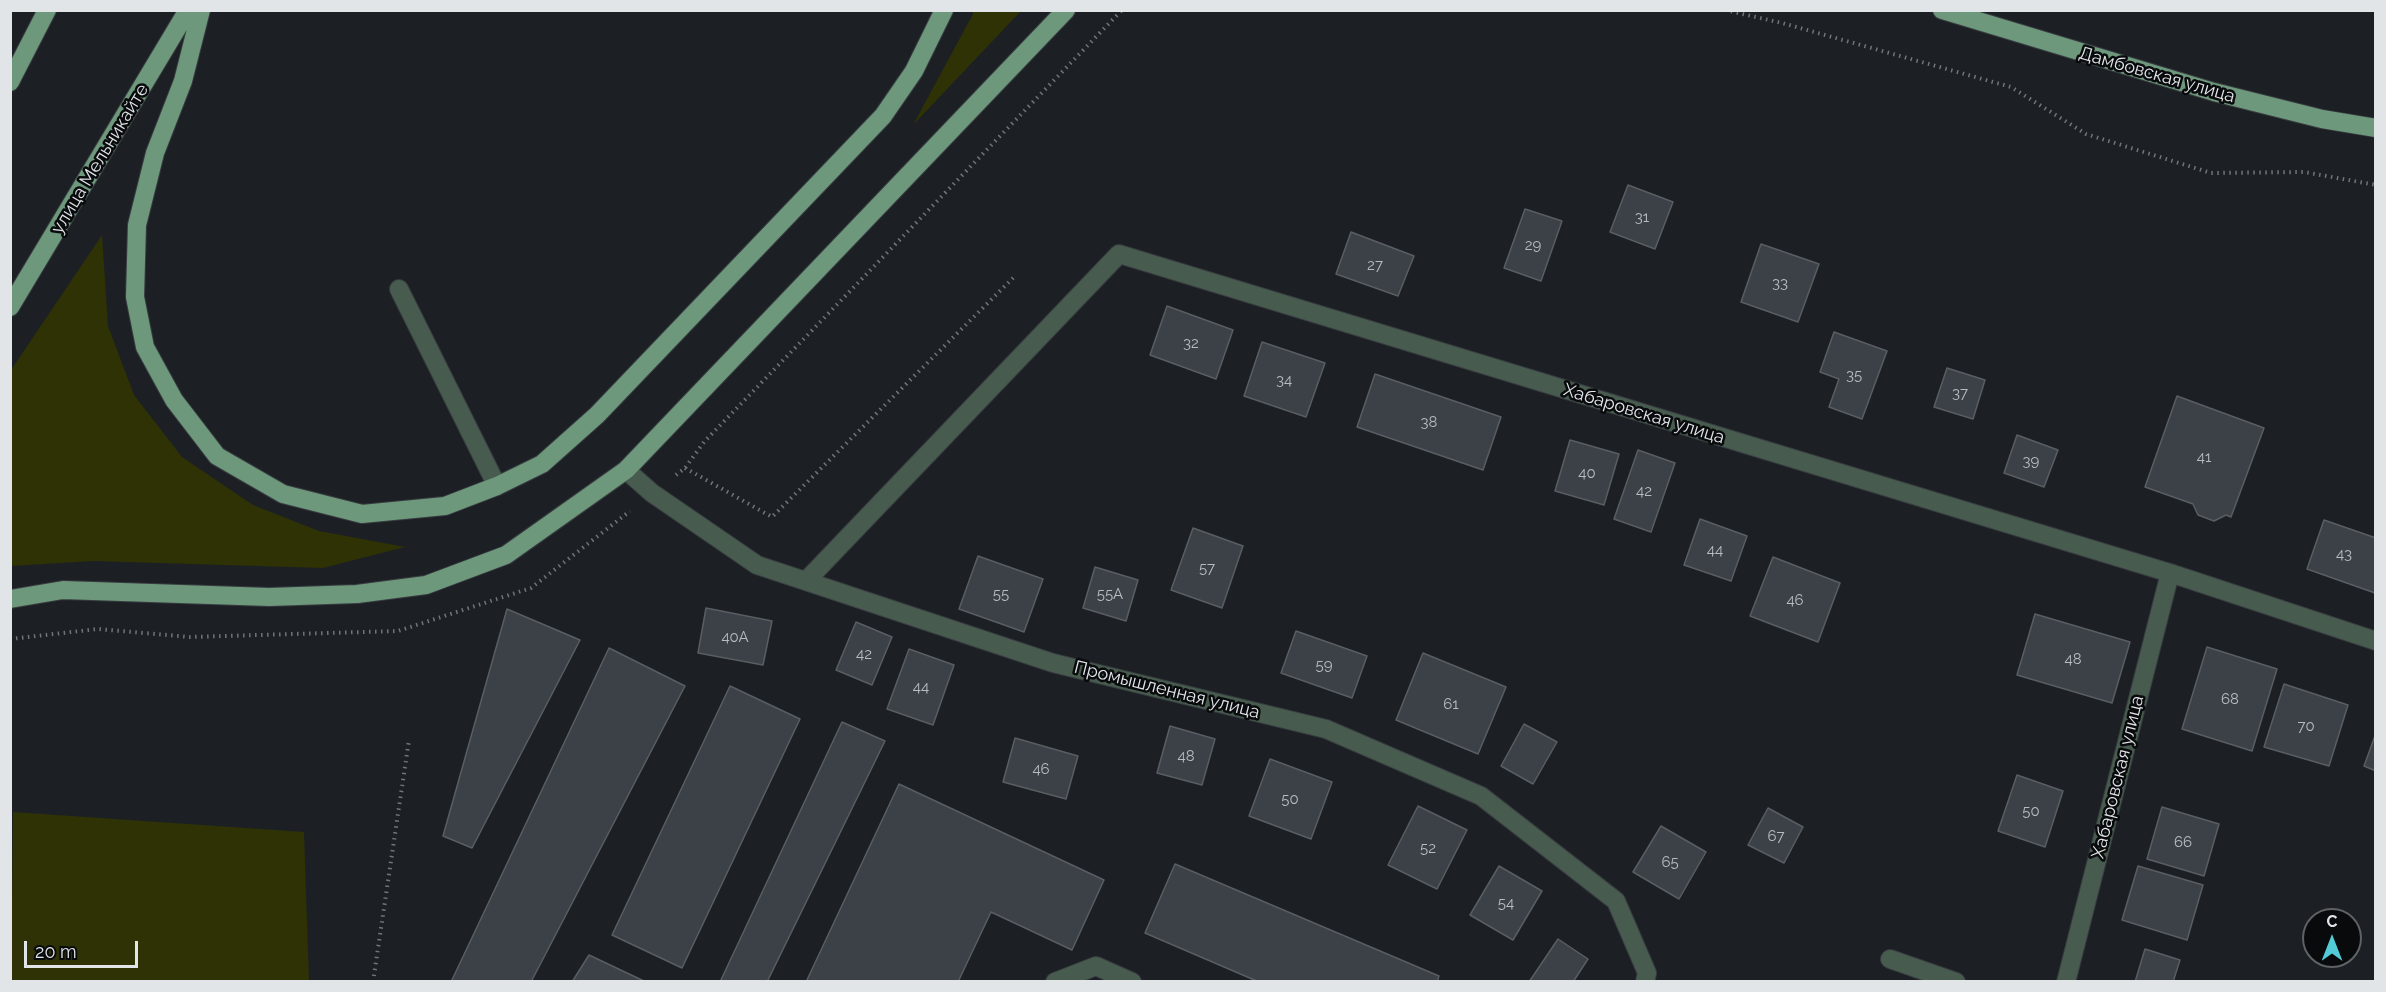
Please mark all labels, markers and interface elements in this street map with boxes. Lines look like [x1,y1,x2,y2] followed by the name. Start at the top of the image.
[2077,42,2237,108] street label: Дамбовская улица
[47,80,153,238] street label: улица Мельникайте
[1635,208,1649,226] house number: 31
[1525,236,1541,254] house number: 29
[1367,256,1383,274] house number: 27
[1772,274,1788,292] house number: 33
[1183,334,1199,352] house number: 32
[1846,366,1862,384] house number: 35
[1276,371,1292,389] house number: 34
[1561,379,1727,449] street label: Хабаровская улица
[1952,384,1968,402] house number: 37
[1421,413,1437,431] house number: 38
[2197,448,2211,466] house number: 41
[2023,452,2039,470] house number: 39
[1578,464,1596,482] house number: 40
[1636,482,1652,500] house number: 42
[1707,541,1723,559] house number: 44
[2336,545,2352,563] house number: 43
[1199,559,1215,577] house number: 57
[993,585,1009,603] house number: 55
[1097,585,1123,603] house number: 55А
[1786,591,1804,609] house number: 46
[721,628,749,646] house number: 40А
[856,645,872,663] house number: 42
[2064,650,2082,668] house number: 48
[1316,656,1332,674] house number: 59
[1072,657,1262,723] street label: Промышленная улица
[913,678,929,696] house number: 44
[2221,690,2239,708] house number: 68
[2087,693,2149,861] street label: Хабаровская улица
[1443,695,1459,713] house number: 61
[2297,717,2315,735] house number: 70
[1177,747,1195,765] house number: 48
[1032,760,1050,778] house number: 46
[1281,790,1299,808] house number: 50
[2022,802,2040,820] house number: 50
[1767,827,1785,845] house number: 67
[2174,833,2192,851] house number: 66
[1420,839,1436,857] house number: 52
[1661,853,1679,871] house number: 65
[1498,894,1514,912] house number: 54
[2302,908,2362,968] north arrow
[2327,912,2337,931] text: С
[27,929,141,967] scale bar
[35,941,77,962] text: 20 m

